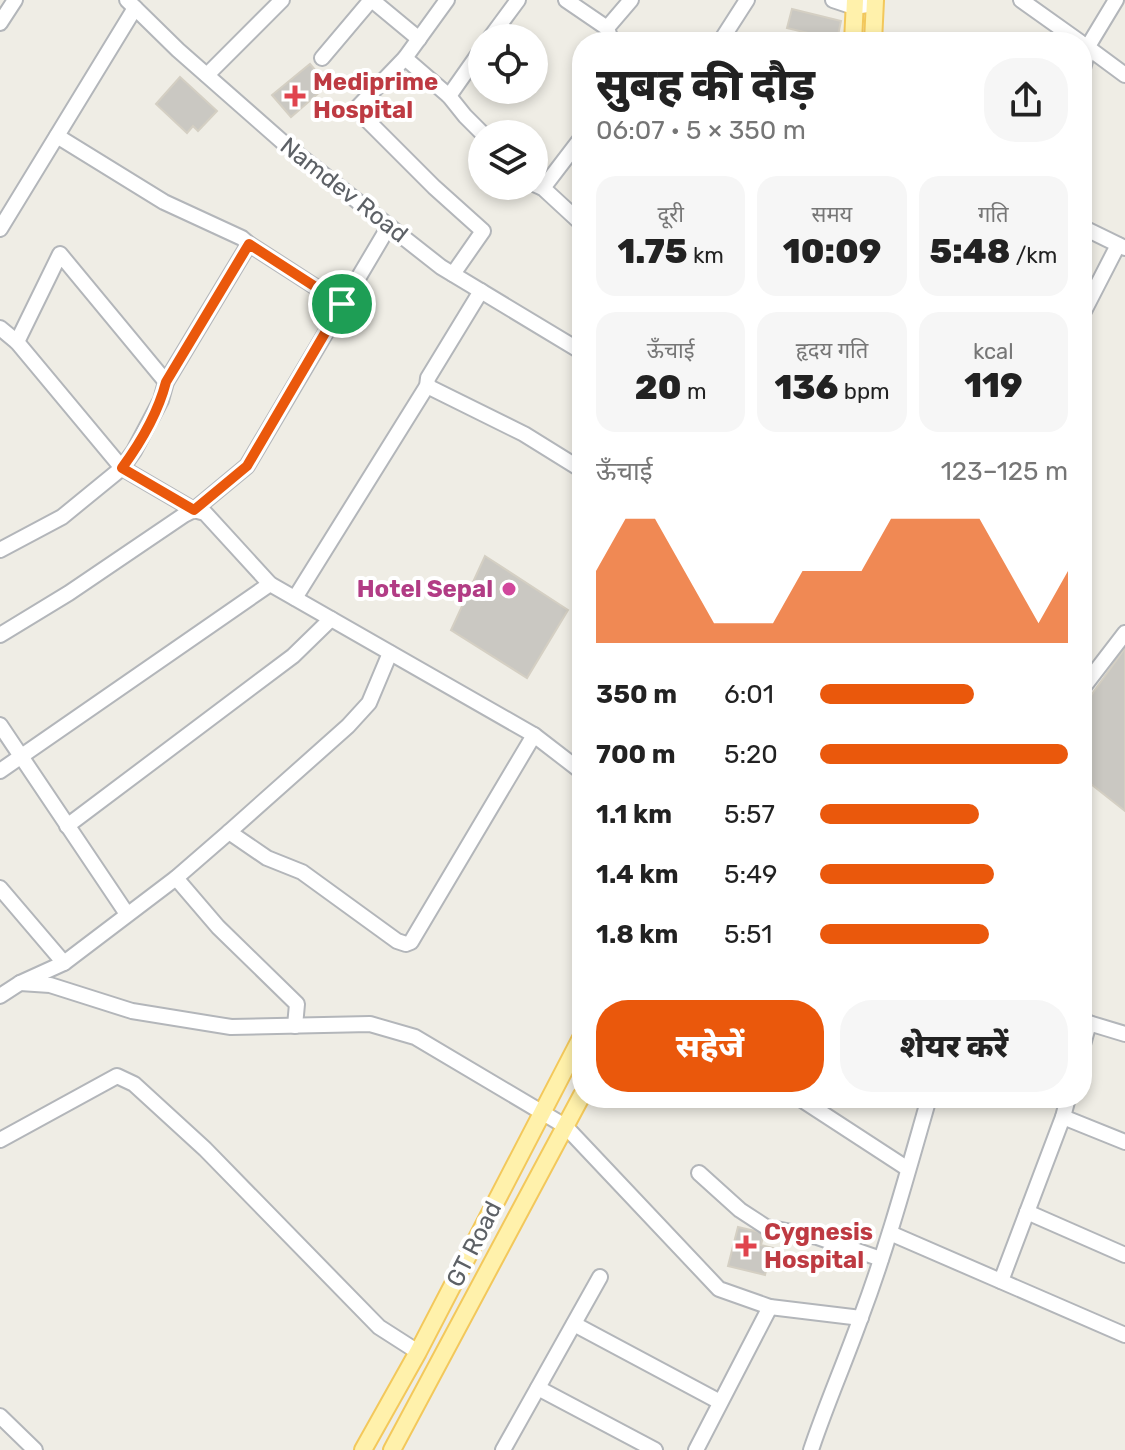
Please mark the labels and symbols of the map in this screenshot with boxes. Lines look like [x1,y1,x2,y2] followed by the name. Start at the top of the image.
[313,68,438,124] place label: Mediprime Hospital
[284,85,306,107] marker: Mediprime Hospital
[275,132,413,248] street label: Namdev Road
[308,270,376,338] pin
[357,575,493,603] place label: Hotel Sepal
[500,580,518,598] marker: Hotel Sepal
[441,1197,507,1291] street label: GT Road
[764,1218,873,1274] place label: Cygnesis Hospital
[735,1235,757,1257] marker: Cygnesis Hospital

